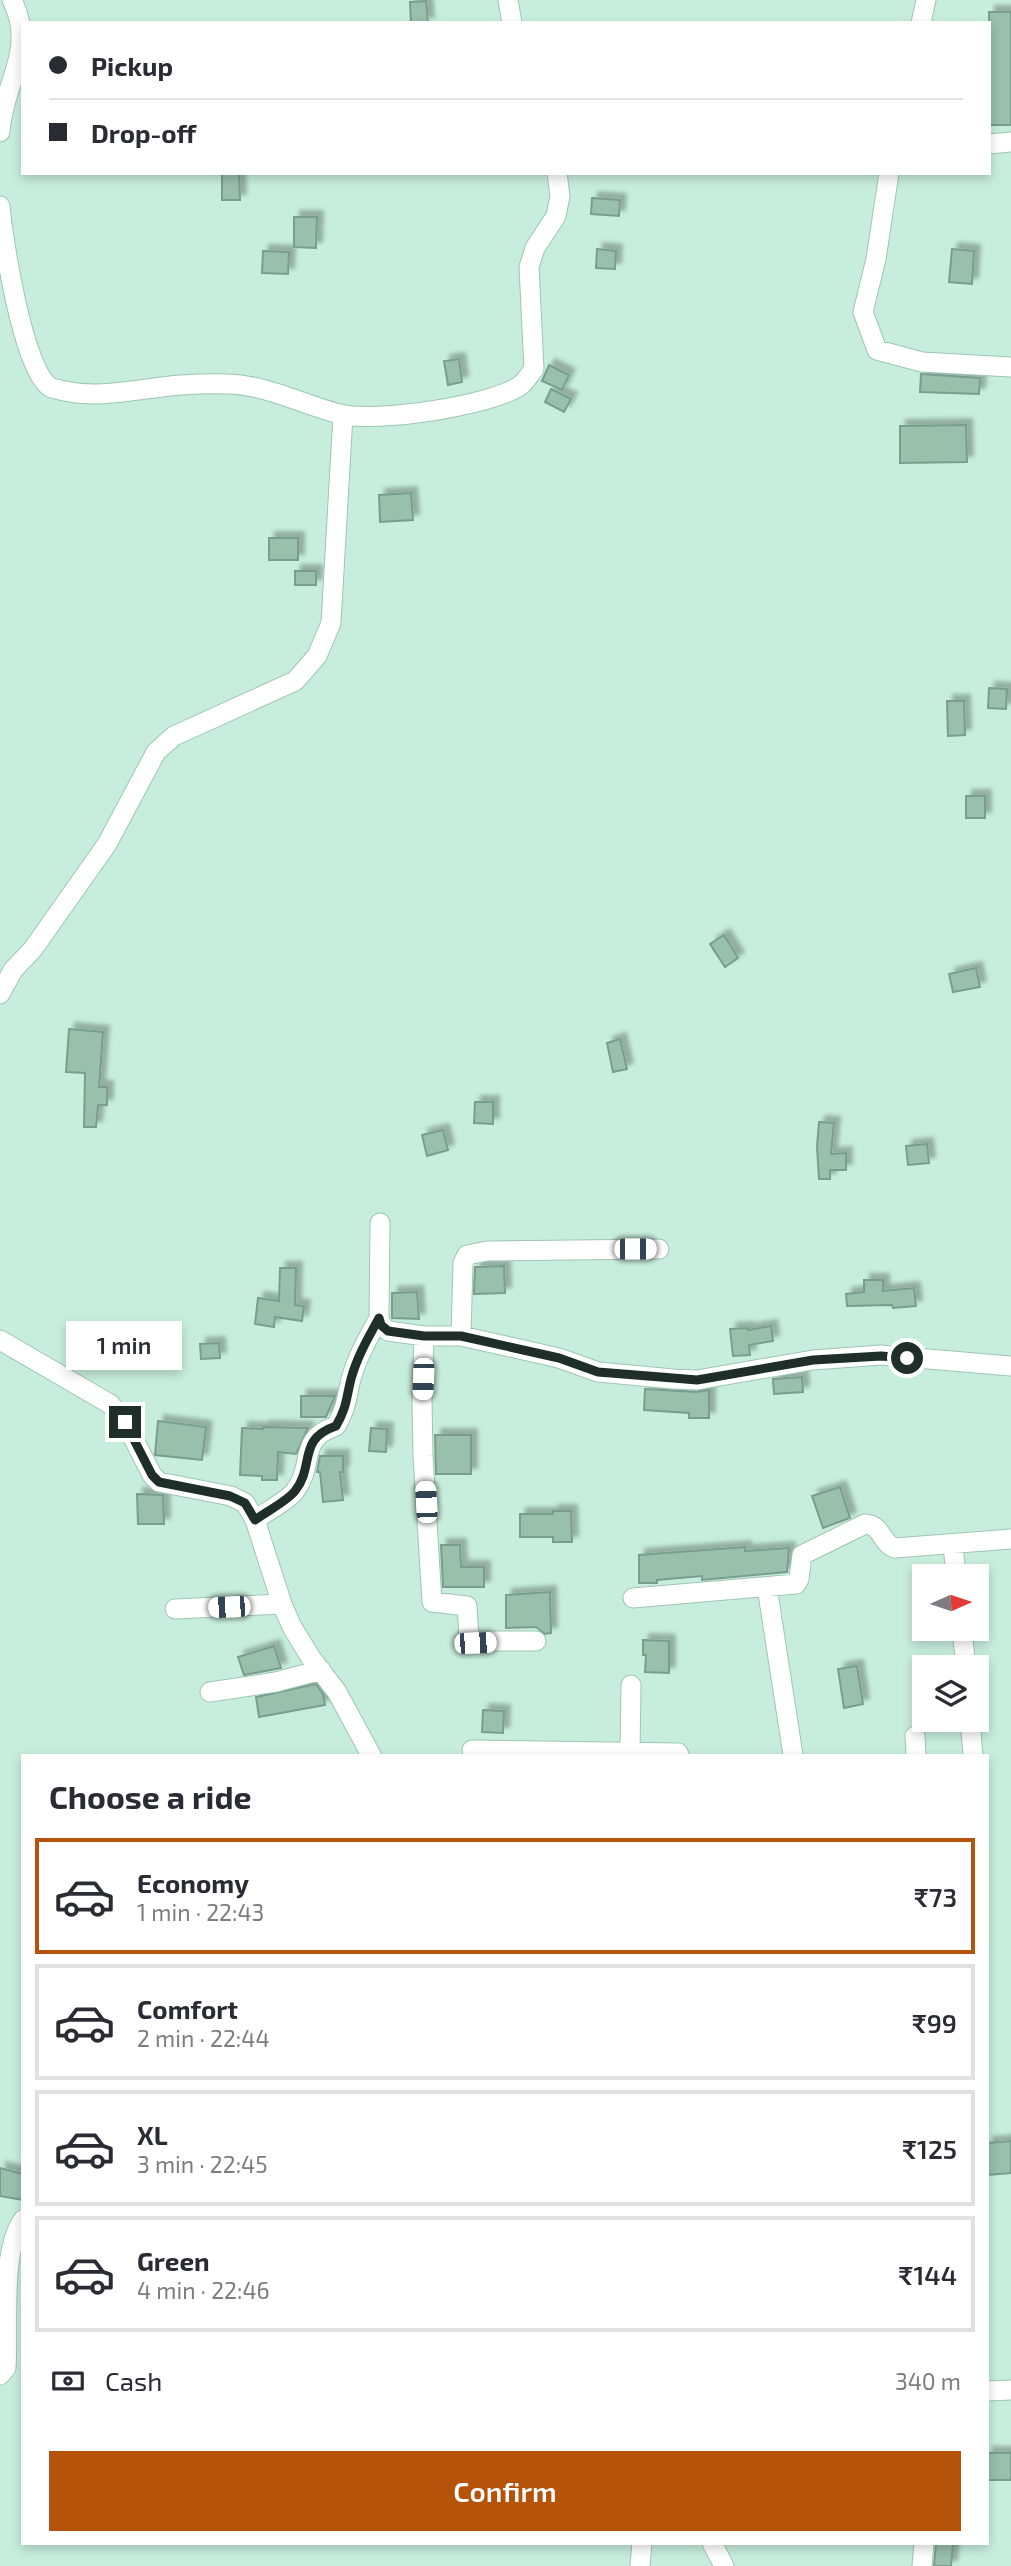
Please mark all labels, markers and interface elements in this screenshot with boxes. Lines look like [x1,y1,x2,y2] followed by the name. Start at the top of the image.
[91,50,173,81] text: Pickup
[91,117,196,148] text: Drop-off
[615,1239,657,1260] car
[67,1320,183,1370] callout: 1 min
[97,1331,151,1359] text: 1 min
[891,1342,923,1374] route start
[412,1358,435,1400] car
[109,1406,141,1438] route end
[415,1480,438,1524] car
[912,1564,989,1642] north arrow
[912,1564,989,1732] map controls
[208,1596,251,1618] car
[454,1632,497,1654] car
[912,1655,989,1732] button: layers
[49,1777,252,1815] text: Choose a ride
[53,1865,116,1928] icon: car
[137,1867,249,1898] text: Economy
[914,1881,957,1912] text: ₹73
[137,1898,264,1926] text: 1 min · 22:43
[53,1991,116,2054] icon: car
[137,1993,238,2024] text: Comfort
[912,2007,957,2038] text: ₹99
[137,2024,270,2052] text: 2 min · 22:44
[53,2117,116,2180] icon: car
[137,2119,168,2150] text: XL
[902,2133,957,2164] text: ₹125
[137,2150,268,2178] text: 3 min · 22:45
[53,2243,116,2306] icon: car
[137,2245,210,2276] text: Green
[898,2259,957,2290] text: ₹144
[137,2276,270,2304] text: 4 min · 22:46
[49,2362,87,2400] icon: cash
[105,2365,162,2396] text: Cash
[895,2367,961,2395] text: 340 m
[49,2451,961,2531] button: Confirm

